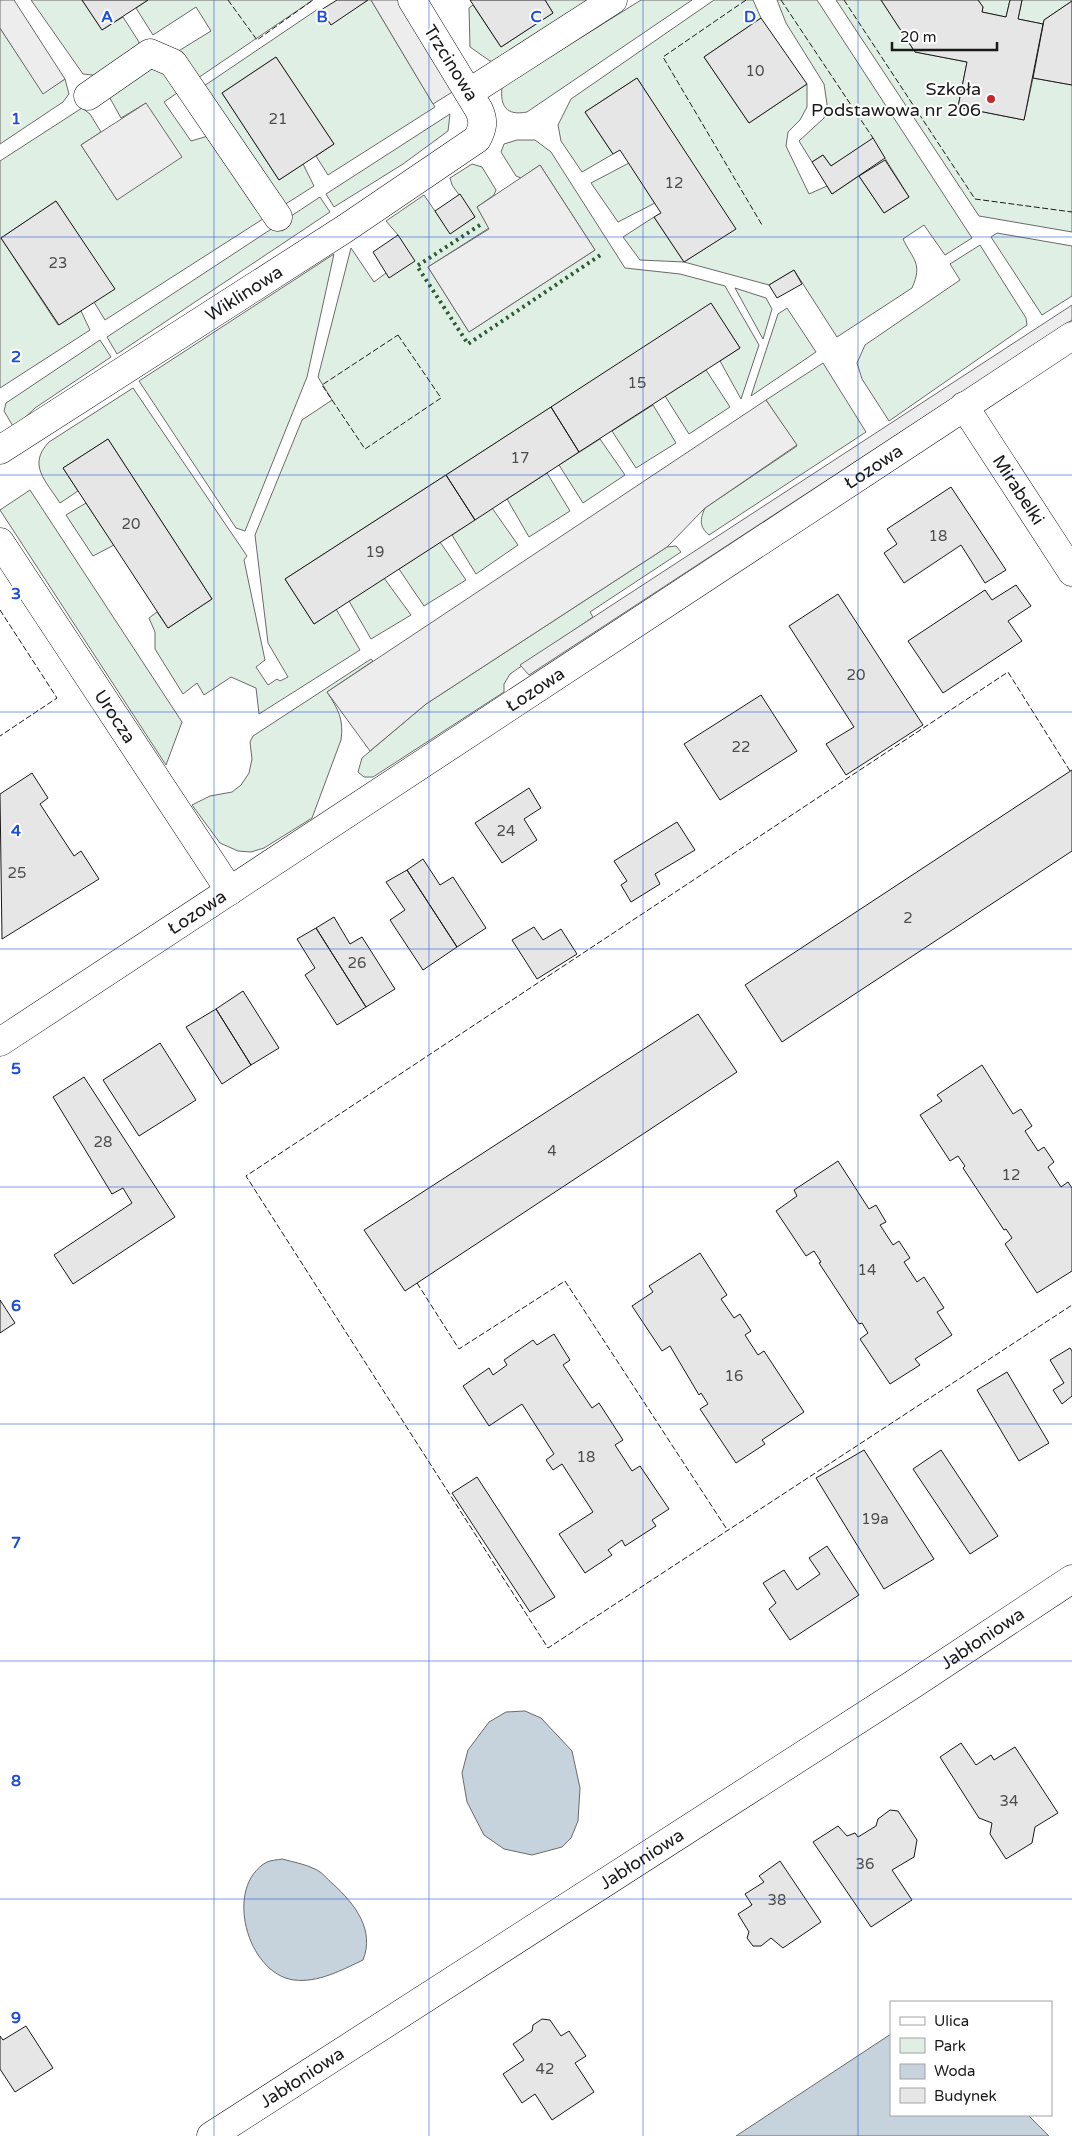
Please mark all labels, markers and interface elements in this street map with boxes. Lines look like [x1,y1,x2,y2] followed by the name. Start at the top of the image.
[101,7,113,27] text: A
[316,7,328,27] text: B
[530,7,542,27] text: C
[744,7,756,27] text: D
[892,20,997,52] scale bar
[419,21,483,105] street label: Trzcinowa
[900,28,937,46] text: 20 m
[746,62,764,80] house number: 10
[811,78,981,121] place label: Szkoła Podstawowa nr 206
[985,93,997,105] marker: Szkoła Podstawowa nr 206
[11,109,21,129] text: 1
[269,110,287,128] house number: 21
[665,174,683,192] house number: 12
[49,254,67,272] house number: 23
[201,261,287,326] street label: Wiklinowa
[11,347,21,367] text: 2
[628,374,646,392] house number: 15
[840,439,907,494] street label: Łozowa
[511,449,529,467] house number: 17
[988,451,1049,529] street label: Mirabelki
[122,515,140,533] house number: 20
[929,527,947,545] house number: 18
[366,543,384,561] house number: 19
[11,584,21,604] text: 3
[502,662,569,717] street label: Łozowa
[847,666,865,684] house number: 20
[89,686,141,747] street label: Urocza
[732,738,750,756] house number: 22
[11,821,21,841] text: 4
[497,822,515,840] house number: 24
[8,864,26,882] house number: 25
[164,885,230,939] street label: Łozowa
[903,909,913,927] house number: 2
[348,954,366,972] house number: 26
[11,1059,21,1079] text: 5
[94,1133,112,1151] house number: 28
[547,1142,557,1160] house number: 4
[1002,1166,1020,1184] house number: 12
[858,1261,876,1279] house number: 14
[11,1296,21,1316] text: 6
[725,1367,743,1385] house number: 16
[577,1448,595,1466] house number: 18
[861,1510,889,1528] house number: 19a
[11,1533,21,1553] text: 7
[936,1603,1029,1674] street label: Jabłoniowa
[11,1771,21,1791] text: 8
[1000,1792,1018,1810] house number: 34
[595,1824,688,1894] street label: Jabłoniowa
[856,1855,874,1873] house number: 36
[768,1891,786,1909] house number: 38
[890,2001,1052,2116] legend
[11,2008,21,2028] text: 9
[934,2012,969,2030] text: Ulica
[934,2037,966,2055] text: Park
[255,2042,348,2113] street label: Jabłoniowa
[536,2060,554,2078] house number: 42
[934,2062,976,2080] text: Woda
[934,2087,997,2105] text: Budynek

